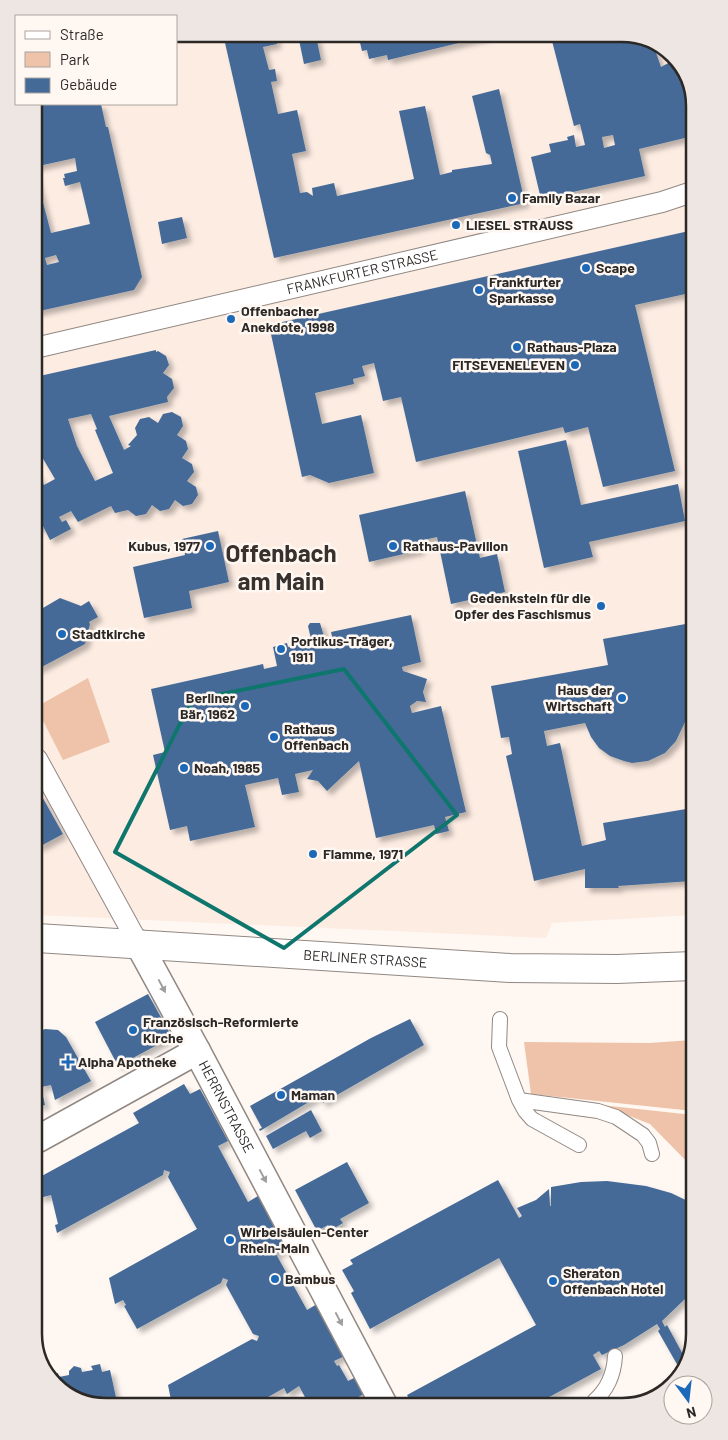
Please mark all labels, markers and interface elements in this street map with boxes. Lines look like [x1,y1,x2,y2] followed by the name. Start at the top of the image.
[15,15,178,105] legend
[60,25,104,43] text: Straße
[60,50,90,68] text: Park
[60,75,117,93] text: Gebäude
[522,189,601,206] place label: Family Bazar
[506,192,518,204] marker: Family Bazar
[466,216,573,233] place label: LIESEL STRAUSS
[450,219,462,231] marker: LIESEL STRAUSS
[285,245,439,297] street label: FRANKFURTER STRASSE
[596,259,635,276] place label: Scape
[580,262,592,274] marker: Scape
[489,273,562,306] place label: Frankfurter Sparkasse
[473,284,485,296] marker: Frankfurter Sparkasse
[241,302,335,335] place label: Offenbacher Anekdote, 1998
[225,313,237,325] marker: Offenbacher Anekdote, 1998
[527,338,617,355] place label: Rathaus-Plaza
[511,341,523,353] marker: Rathaus-Plaza
[452,356,565,373] place label: FITSEVENELEVEN
[569,359,581,371] marker: FITSEVENELEVEN
[128,537,200,554] place label: Kubus, 1977
[403,537,508,554] place label: Rathaus-Pavillon
[225,538,337,595] district label: Offenbach am Main
[204,540,216,552] marker: Kubus, 1977
[387,540,399,552] marker: Rathaus-Pavillon
[455,589,591,622] place label: Gedenkstein für die Opfer des Faschismus
[595,600,607,612] marker: Gedenkstein für die Opfer des Faschismus
[72,625,146,642] place label: Stadtkirche
[56,628,68,640] marker: Stadtkirche
[291,632,393,665] place label: Portikus-Träger, 1911
[275,643,287,655] marker: Portikus-Träger, 1911
[545,681,613,714] place label: Haus der Wirtschaft
[180,689,236,722] place label: Berliner Bär, 1962
[616,692,628,704] marker: Haus der Wirtschaft
[239,700,251,712] marker: Berliner Bär, 1962
[284,720,349,753] place label: Rathaus Offenbach
[268,731,280,743] marker: Rathaus Offenbach
[194,759,261,776] place label: Noah, 1985
[178,762,190,774] marker: Noah, 1985
[323,845,403,862] place label: Flamme, 1971
[307,848,319,860] marker: Flamme, 1971
[303,946,428,971] street label: BERLINER STRASSE
[158,979,166,993] one-way arrow
[143,1013,299,1046] place label: Französisch-Reformierte Kirche
[127,1024,139,1036] marker: Französisch-Reformierte Kirche
[78,1053,177,1070] place label: Alpha Apotheke
[62,1056,74,1068] marker: Alpha Apotheke
[195,1057,258,1156] street label: HERRNSTRASSE
[291,1086,335,1103] place label: Maman
[275,1089,287,1101] marker: Maman
[259,1168,267,1183] one-way arrow
[240,1223,369,1256] place label: Wirbelsäulen-Center Rhein-Main
[224,1234,236,1246] marker: Wirbelsäulen-Center Rhein-Main
[563,1264,663,1297] place label: Sheraton Offenbach Hotel
[285,1270,335,1287] place label: Bambus
[269,1273,281,1285] marker: Bambus
[547,1275,559,1287] marker: Sheraton Offenbach Hotel
[335,1312,343,1327] one-way arrow
[663,1375,713,1425] north arrow
[685,1404,698,1422] text: N

